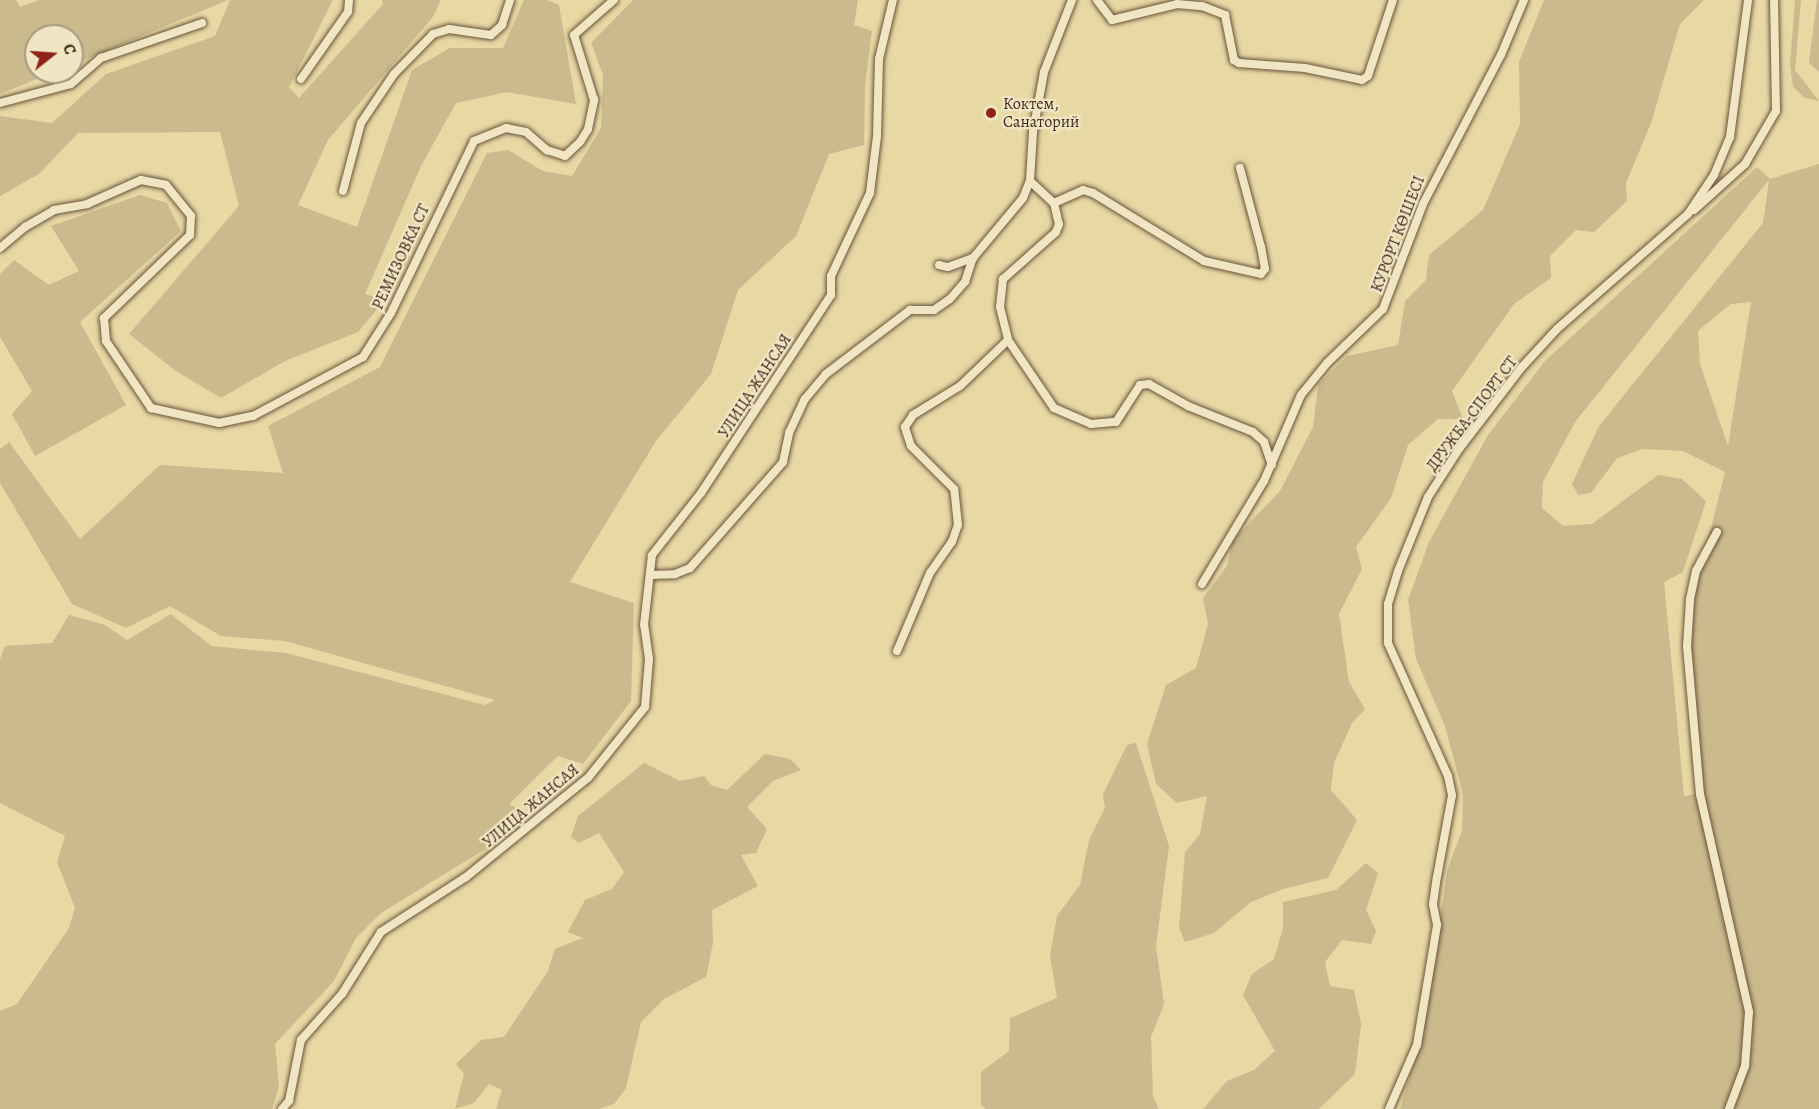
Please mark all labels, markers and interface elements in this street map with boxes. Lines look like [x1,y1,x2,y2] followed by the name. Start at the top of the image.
[24,24,84,84] north arrow
[57,41,81,57] text: С
[1003,94,1079,132] place label: Коктем, Санаторий
[984,106,998,120] marker: Коктем, Санаторий
[1367,173,1429,295] street label: КУРОРТ КӨШЕСІ
[368,201,434,313] street label: РЕМИЗОВКА СТ
[714,330,796,442] street label: УЛИЦА ЖАНСАЯ
[1423,353,1521,475] street label: ДРУЖБА-СПОРТ СТ
[479,760,583,852] street label: УЛИЦА ЖАНСАЯ

